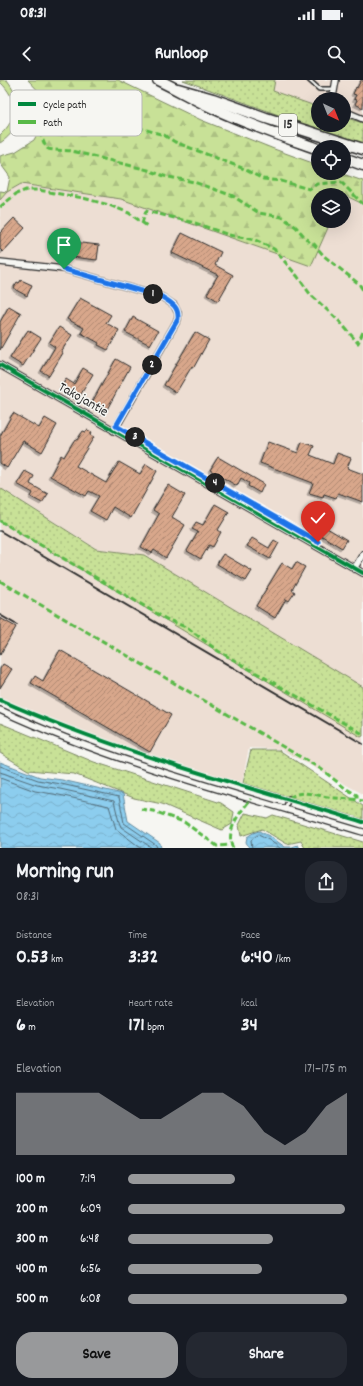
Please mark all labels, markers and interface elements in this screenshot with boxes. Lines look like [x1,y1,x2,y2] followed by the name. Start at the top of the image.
[20,3,47,25] text: 08:31
[155,42,208,67] text: Runloop
[16,43,38,65] icon: back
[325,43,347,65] icon: search
[10,90,142,136] legend
[311,92,351,132] north arrow
[311,92,351,228] map controls
[43,98,87,114] text: Cycle path
[279,114,297,136] road number: 15
[43,116,62,132] text: Path
[311,140,351,180] button: locate
[311,188,351,228] button: layers
[47,228,81,269] pin
[53,234,75,256] icon: arrive
[143,284,163,304] pin: 1
[152,286,154,302] text: 1
[142,355,162,375] pin: 2
[150,357,154,373] text: 2
[54,378,112,422] street label: Takojantie
[125,427,145,447] pin: 3
[133,429,137,445] text: 3
[205,473,225,493] pin: 4
[213,475,217,491] text: 4
[301,501,335,542] pin
[307,507,329,529] icon: check
[16,857,114,888] text: Morning run
[305,861,347,903] button: share
[16,888,39,907] text: 08:31
[16,928,52,944] text: Distance
[128,928,147,944] text: Time
[241,928,260,944] text: Pace
[16,944,48,972] text: 0.53
[128,944,158,972] text: 3:32
[241,944,273,972] text: 6:40
[48,952,63,968] text: km
[273,952,291,968] text: /km
[16,996,54,1012] text: Elevation
[128,996,173,1012] text: Heart rate
[241,996,257,1012] text: kcal
[16,1012,26,1040] text: 6
[128,1012,145,1040] text: 171
[241,1012,258,1040] text: 34
[26,1020,36,1036] text: m
[145,1020,165,1036] text: bpm
[16,1060,61,1079] text: Elevation
[304,1060,347,1079] text: 171–175 m
[16,1170,45,1189] text: 100 m
[80,1170,96,1189] text: 7:19
[16,1200,48,1219] text: 200 m
[80,1200,102,1219] text: 6:09
[16,1230,48,1249] text: 300 m
[80,1230,99,1249] text: 6:48
[16,1260,47,1279] text: 400 m
[80,1260,101,1279] text: 6:56
[16,1290,48,1309] text: 500 m
[80,1290,101,1309] text: 6:08
[16,1332,178,1378] button: Save
[186,1332,347,1378] button: Share

